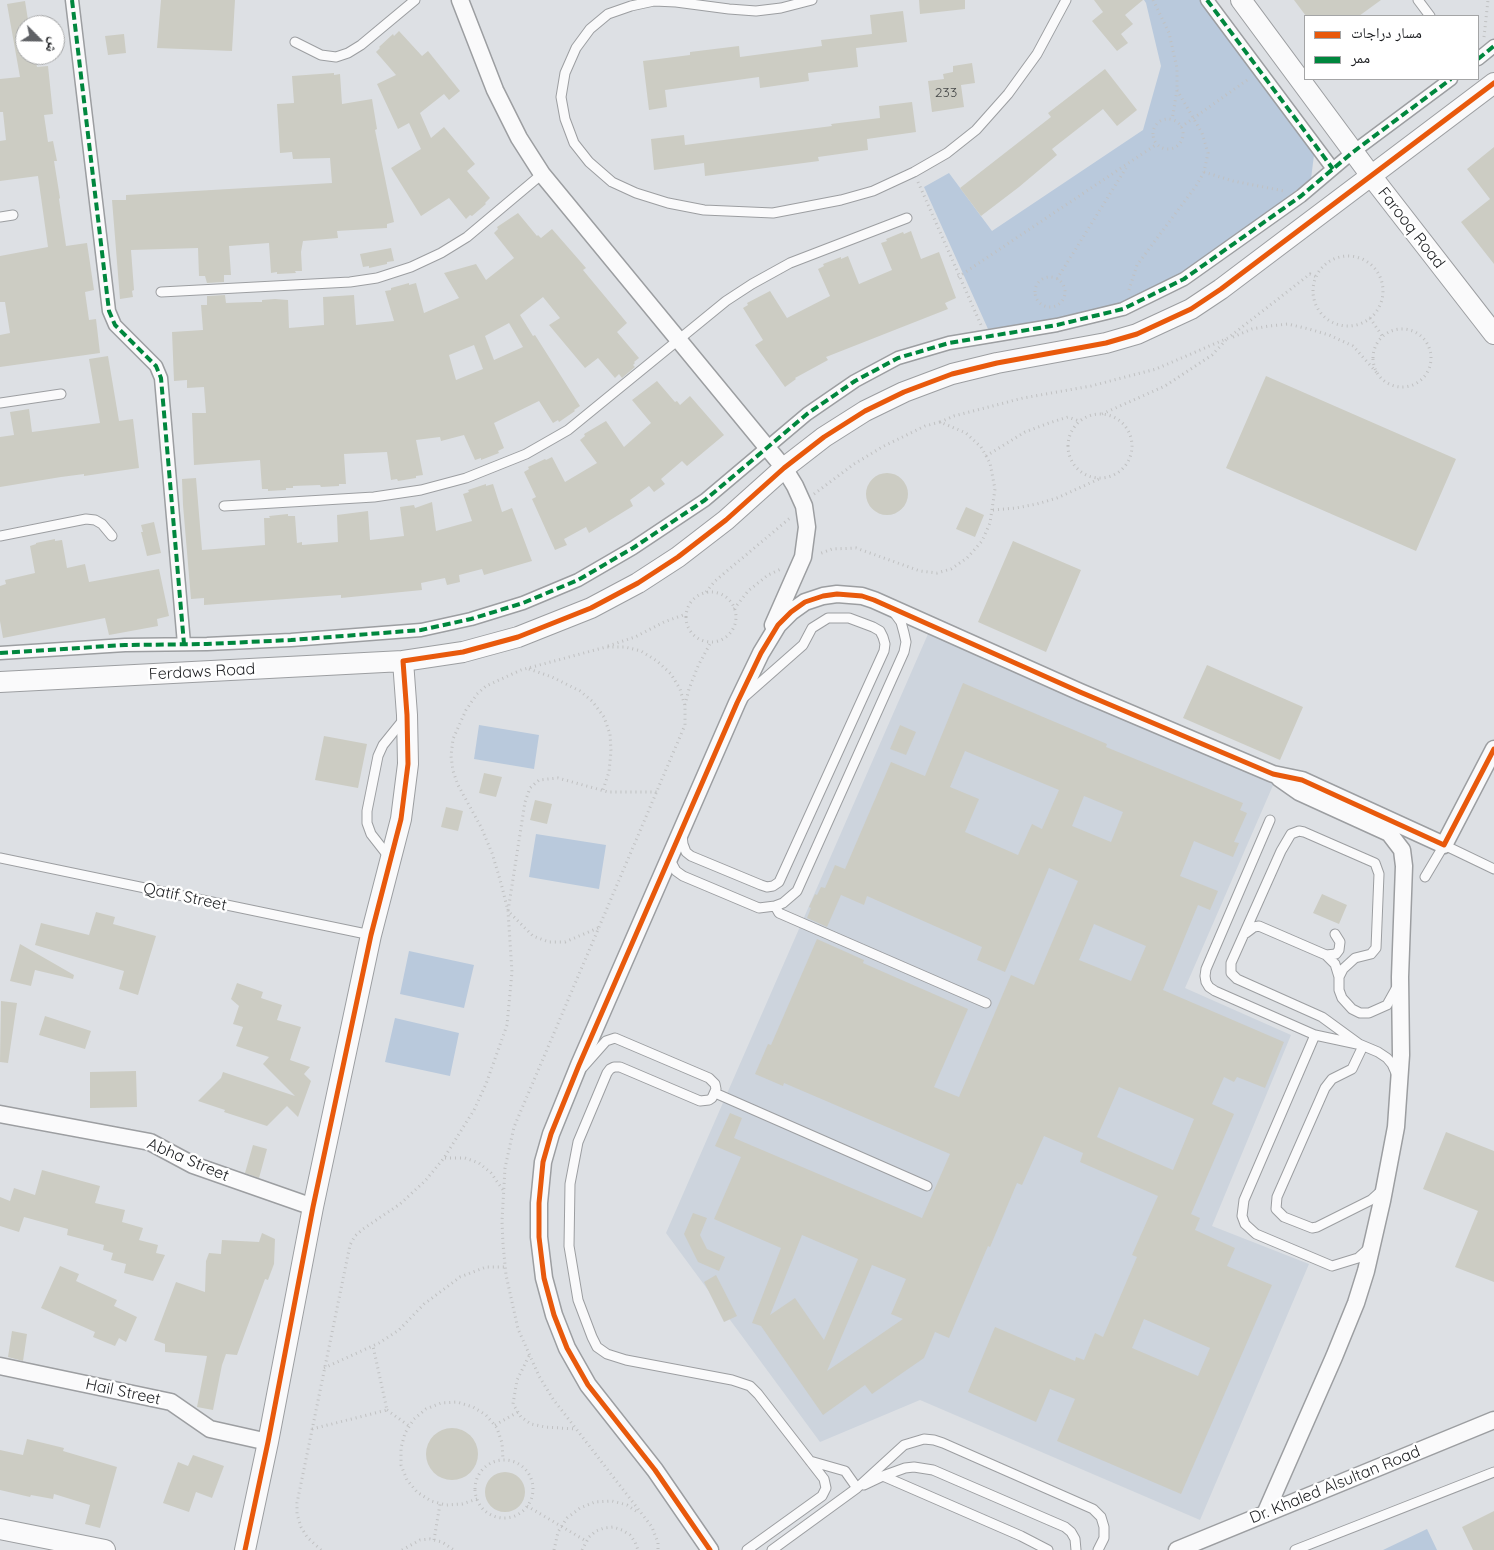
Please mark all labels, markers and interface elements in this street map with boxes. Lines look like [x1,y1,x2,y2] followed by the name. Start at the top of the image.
[15,15,65,65] north arrow
[1304,15,1479,80] legend
[1351,23,1422,42] text: مسار دراجات
[42,35,64,56] text: ش
[1351,48,1370,67] text: ممر
[935,85,957,101] house number: 233
[1373,184,1449,272] street label: Farooq Road
[148,660,256,684] street label: Ferdaws Road
[142,879,228,915] street label: Qatif Street
[144,1134,232,1186] street label: Abha Street
[84,1375,162,1409] street label: Hail Street
[1247,1442,1423,1528] street label: Dr. Khaled Alsultan Road

